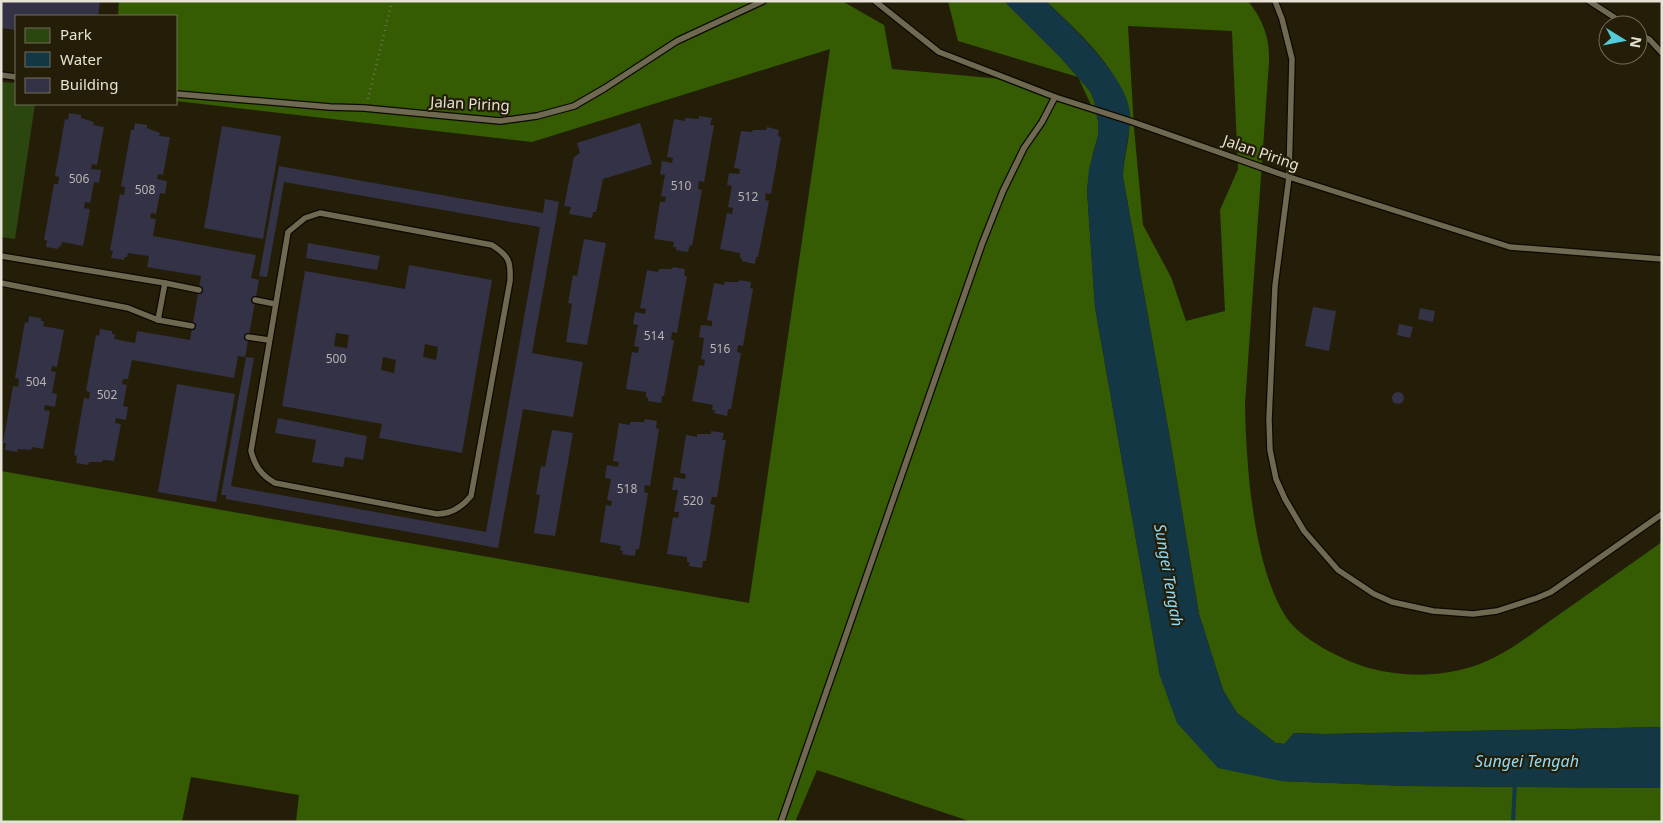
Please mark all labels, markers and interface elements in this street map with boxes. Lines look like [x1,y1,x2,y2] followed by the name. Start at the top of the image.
[15,15,178,105] legend
[1598,15,1648,65] north arrow
[60,24,92,44] text: Park
[1626,35,1647,50] text: N
[60,49,102,69] text: Water
[60,74,118,94] text: Building
[428,91,510,115] street label: Jalan Piring
[1219,129,1302,174] street label: Jalan Piring
[69,170,89,187] house number: 506
[671,177,691,194] house number: 510
[135,181,155,198] house number: 508
[738,188,758,205] house number: 512
[644,327,664,344] house number: 514
[710,340,730,357] house number: 516
[326,350,346,367] house number: 500
[26,373,46,390] house number: 504
[97,386,117,403] house number: 502
[617,480,637,497] house number: 518
[683,492,703,509] house number: 520
[1149,522,1189,628] water label: Sungei Tengah
[1475,750,1579,772] water label: Sungei Tengah

